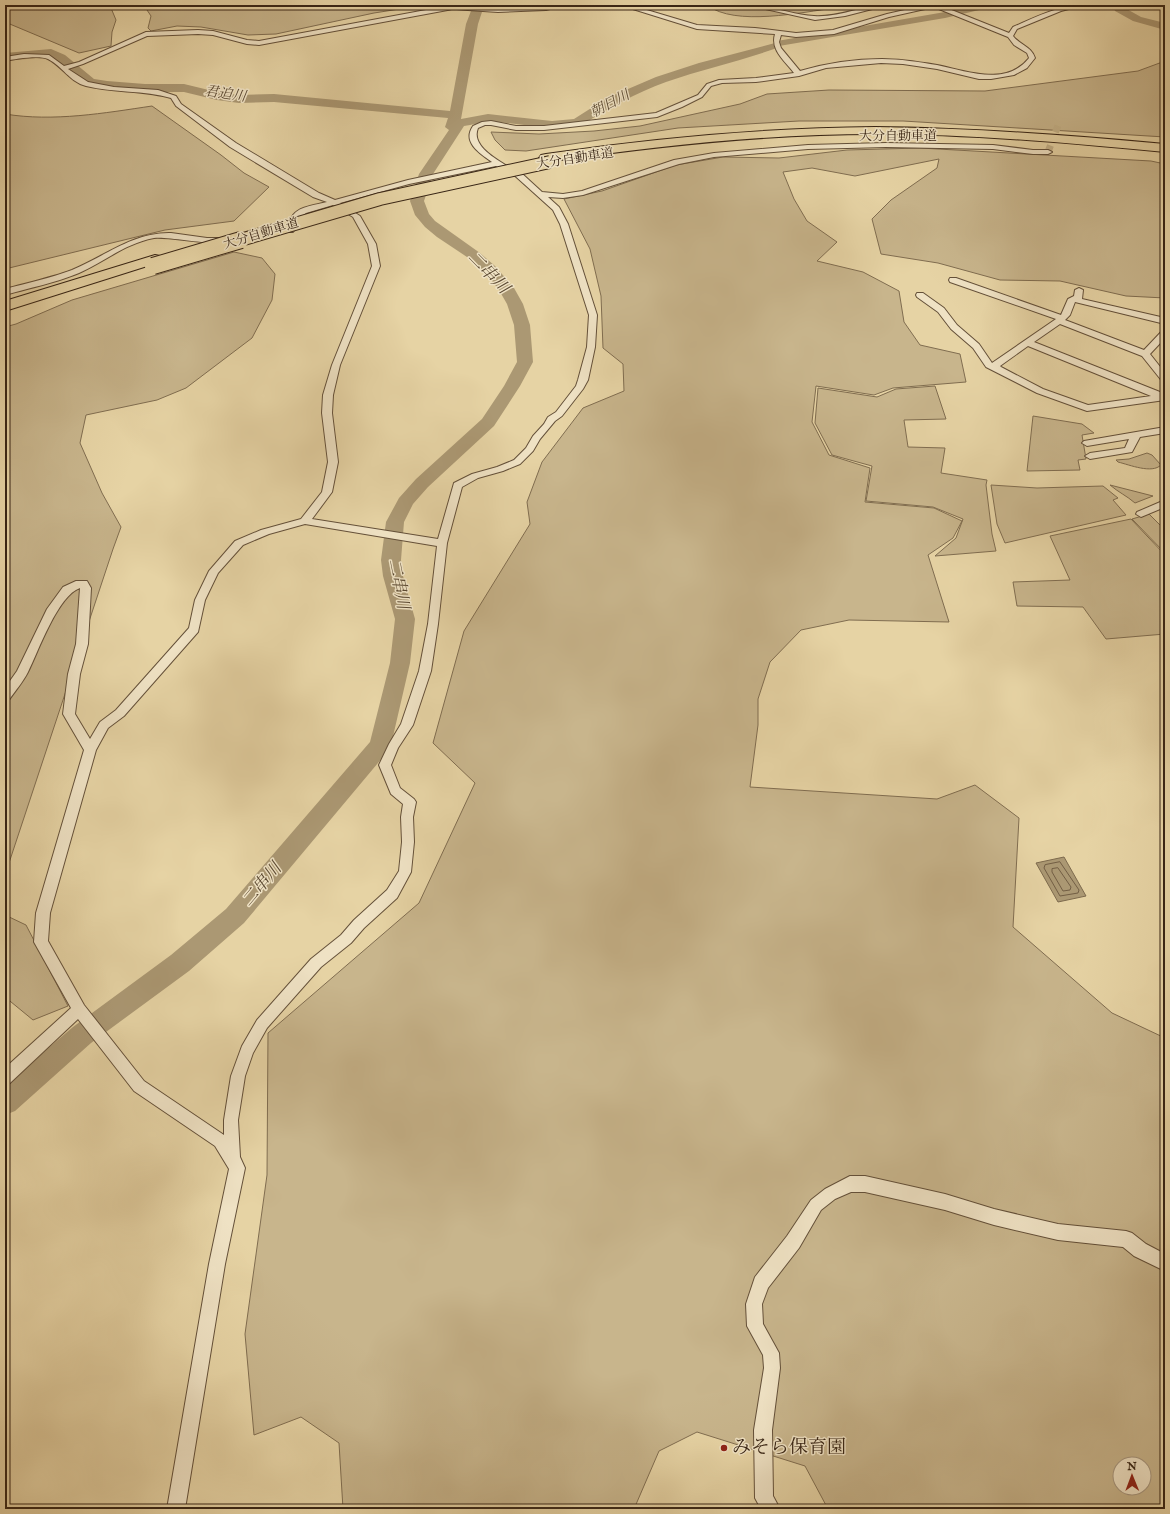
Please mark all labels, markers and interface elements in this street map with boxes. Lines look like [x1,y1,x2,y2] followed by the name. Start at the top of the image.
[203,82,249,106] water label: 君迫川
[587,85,635,122] water label: 朝日川
[859,128,937,145] street label: 大分自動車道
[535,145,615,173] street label: 大分自動車道
[221,214,301,254] street label: 大分自動車道
[463,247,515,300] water label: 二串川
[383,557,414,613] water label: 二串川
[238,857,288,911] water label: 二串川
[732,1436,846,1460] place label: みそら保育園
[719,1443,729,1453] marker: みそら保育園
[1112,1456,1152,1496] north arrow
[1126,1460,1137,1474] text: N

